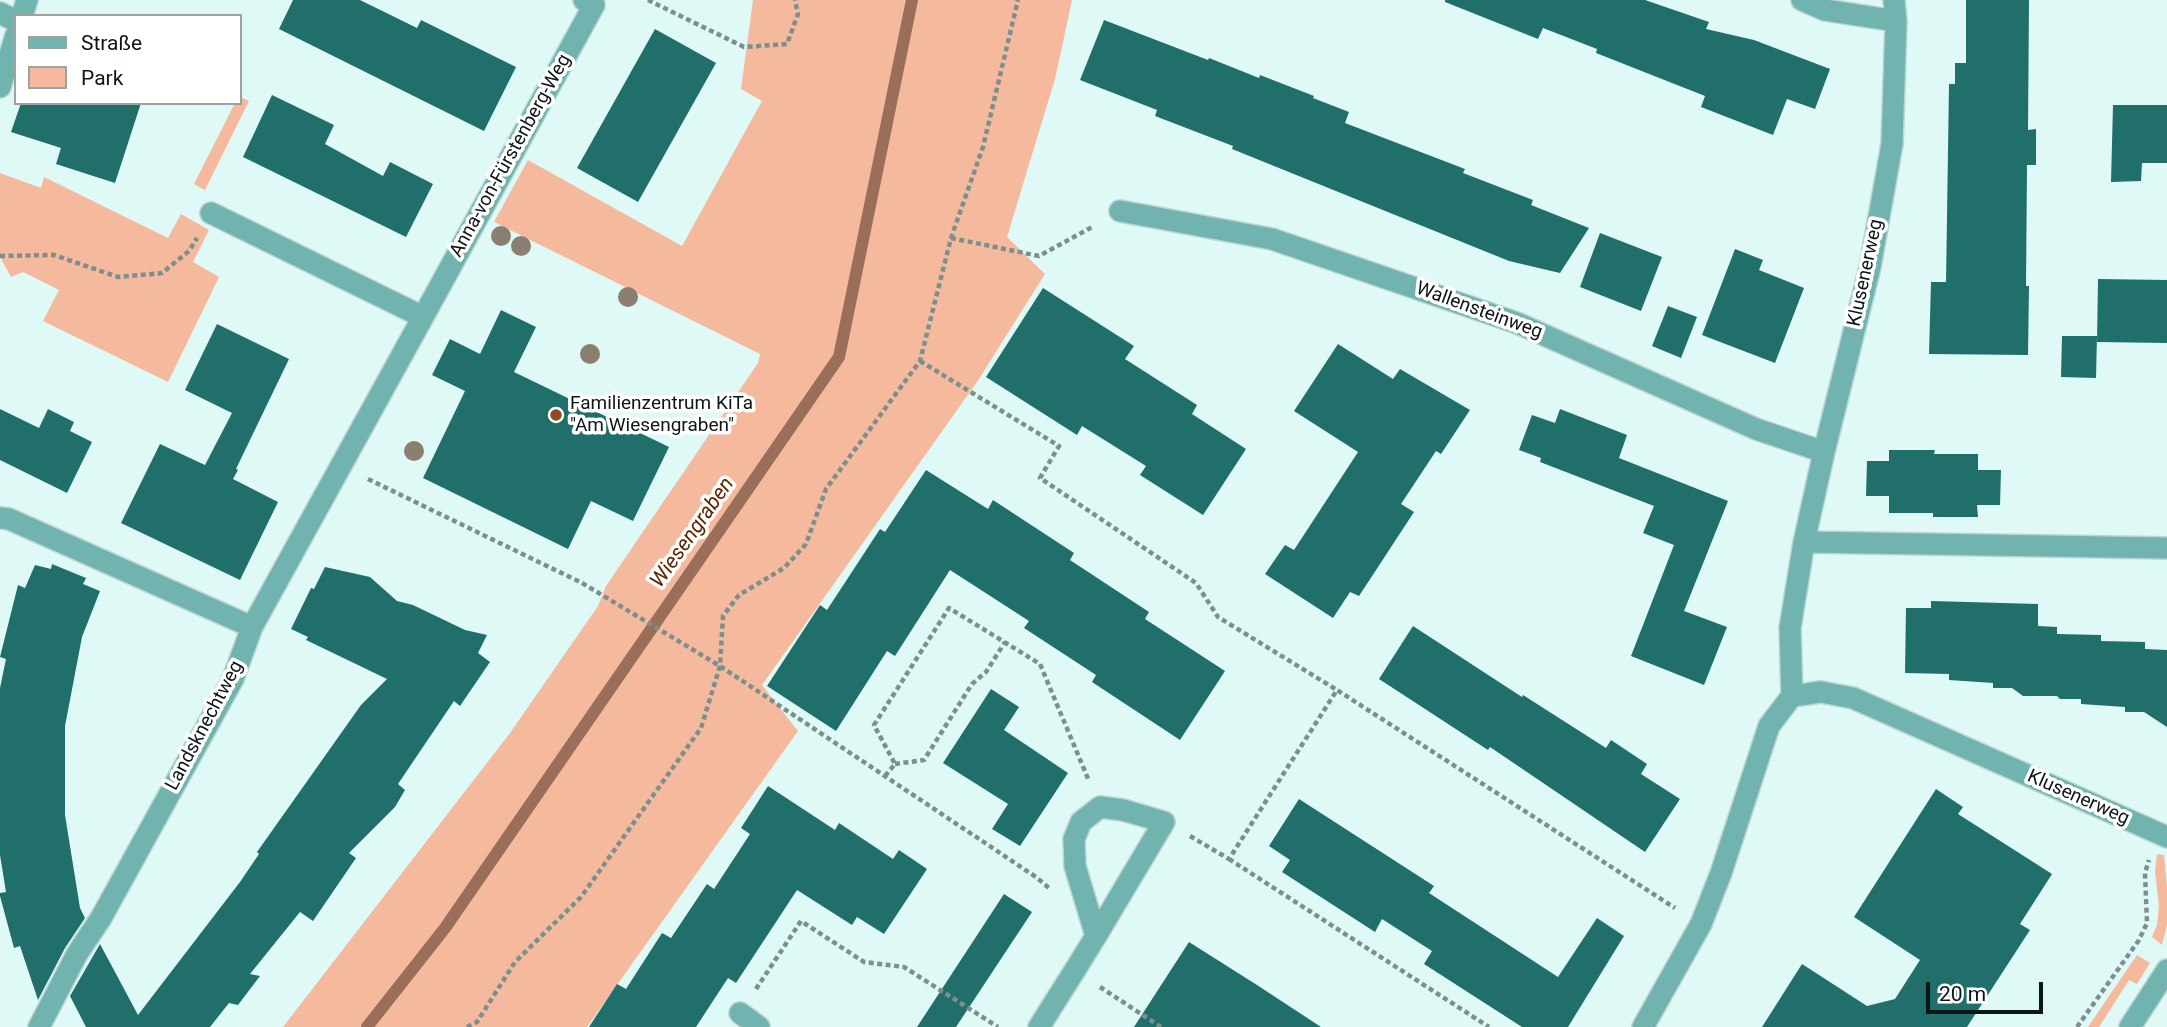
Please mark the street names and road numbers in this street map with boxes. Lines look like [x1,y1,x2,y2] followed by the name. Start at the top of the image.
[446,50,576,262] street label: Anna-von-Fürstenberg-Weg
[1844,217,1888,329] street label: Klusenerweg
[1413,278,1545,344] street label: Wallensteinweg
[161,657,249,795] street label: Landsknechtweg
[2024,765,2132,831] street label: Klusenerweg

